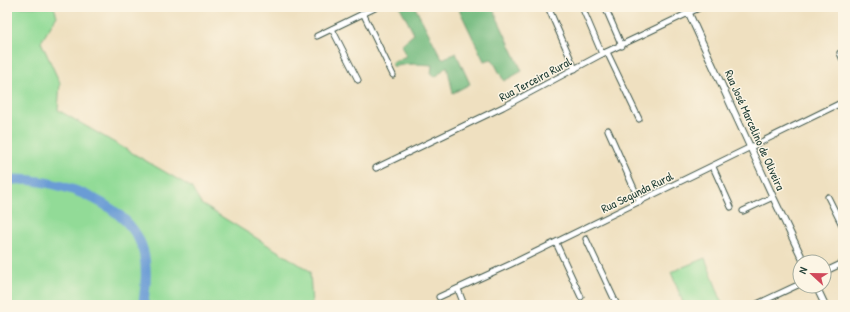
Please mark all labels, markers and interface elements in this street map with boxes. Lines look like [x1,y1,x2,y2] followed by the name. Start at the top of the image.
[496,52,575,105] street label: Rua Terceira Rural
[721,67,789,193] street label: Rua José Marcelino de Oliveira
[598,167,677,217] street label: Rua Segunda Rural
[792,254,832,294] north arrow
[795,265,810,276] text: N

